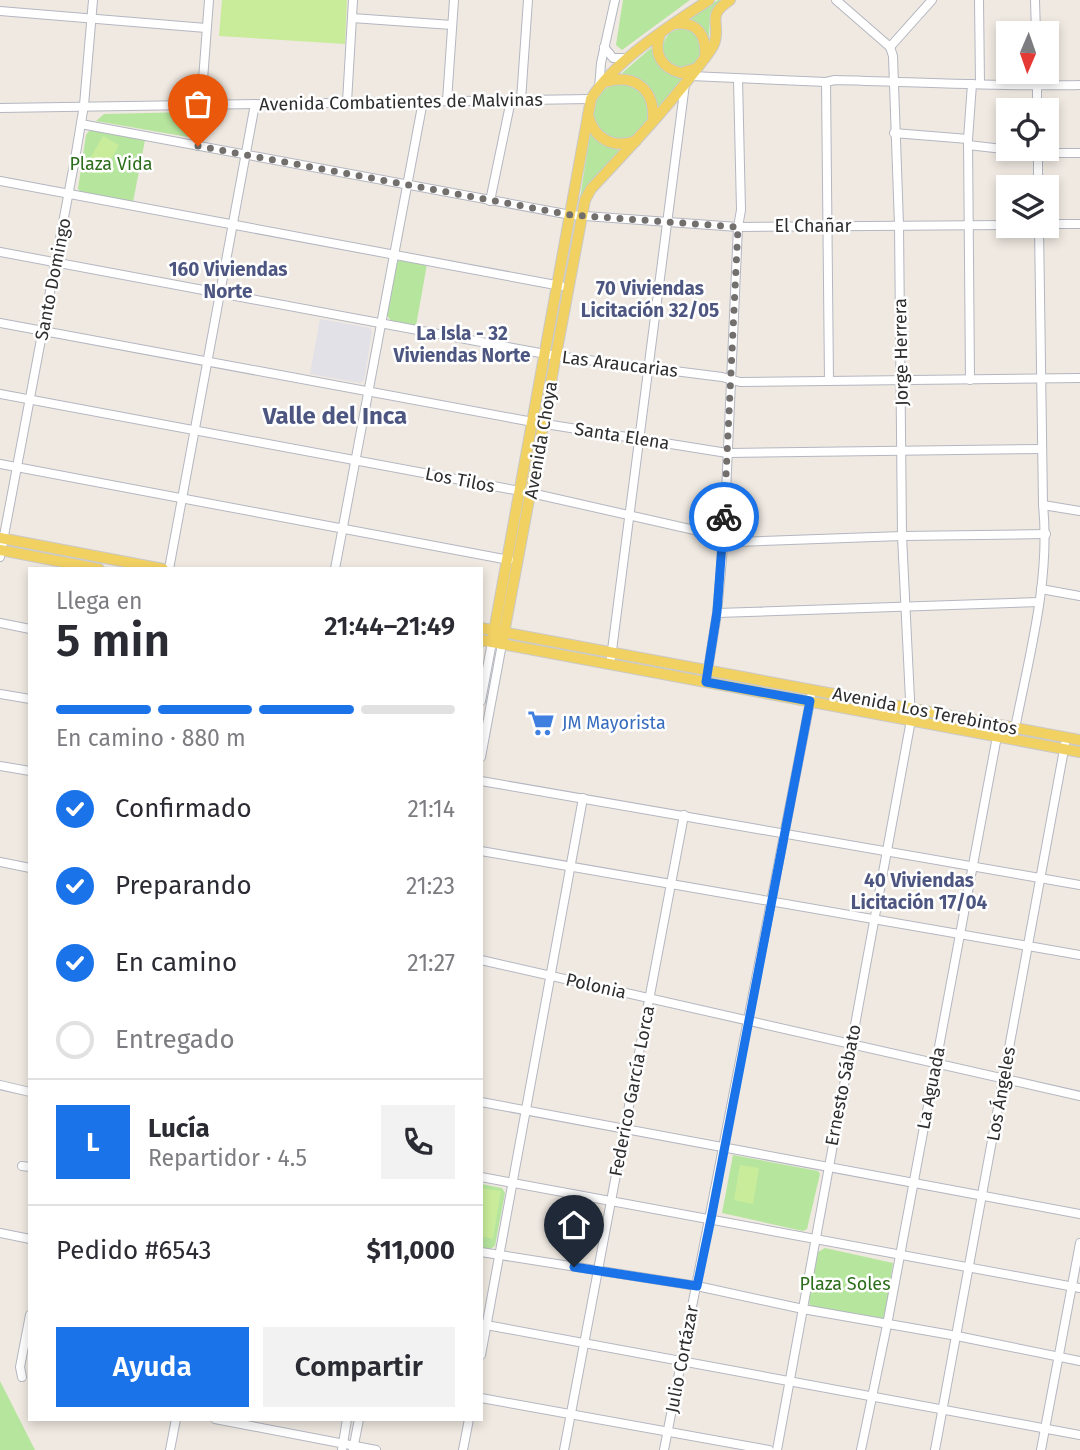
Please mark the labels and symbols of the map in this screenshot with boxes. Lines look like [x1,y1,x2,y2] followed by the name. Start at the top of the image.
[996,21,1059,84] north arrow
[168,74,228,146] pin
[259,89,543,115] street label: Avenida Combatientes de Malvinas
[69,153,153,175] park label: Plaza Vida
[774,215,852,237] street label: El Chañar
[30,216,76,342] street label: Santo Domingo
[169,258,287,303] district label: 160 Viviendas Norte
[581,277,719,322] district label: 70 Viviendas Licitación 32/05
[889,298,913,406] street label: Jorge Herrera
[393,322,530,367] district label: La Isla - 32 Viviendas Norte
[561,346,679,382] street label: Las Araucarias
[520,379,562,501] street label: Avenida Choya
[262,402,407,430] district label: Valle del Inca
[573,418,671,454] street label: Santa Elena
[423,462,497,498] street label: Los Tilos
[689,482,759,552] courier
[831,682,1019,740] street label: Avenida Los Terebintos
[526,708,556,738] supermarket icon: JM Mayorista
[562,712,666,734] place label: JM Mayorista
[851,869,988,914] district label: 40 Viviendas Licitación 17/04
[564,968,628,1004] street label: Polonia
[605,1004,659,1178] street label: Federico García Lorca
[820,1022,866,1148] street label: Ernesto Sábato
[912,1045,950,1131] street label: La Aguada
[981,1045,1020,1143] street label: Los Ángeles
[544,1195,604,1267] pin
[799,1273,891,1295] park label: Plaza Soles
[661,1303,703,1415] street label: Julio Cortázar

